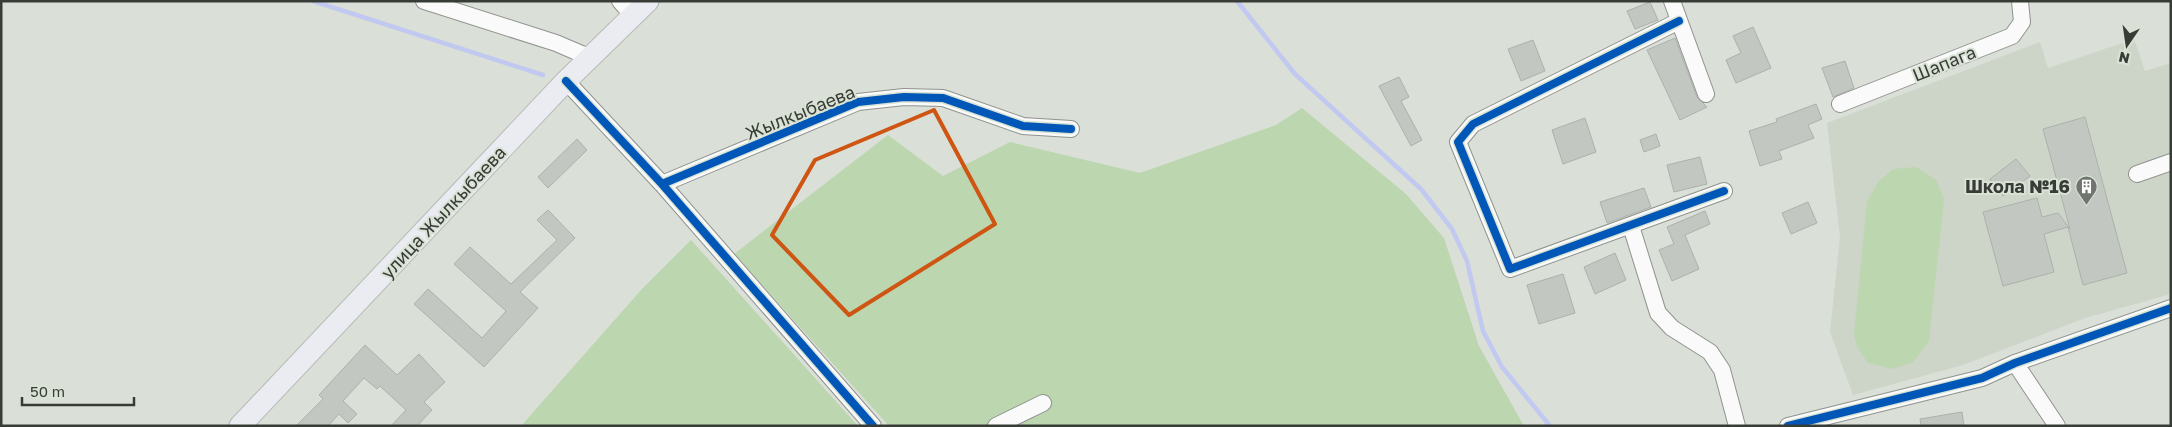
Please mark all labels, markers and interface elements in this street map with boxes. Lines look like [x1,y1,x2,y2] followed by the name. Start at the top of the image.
[2102,20,2152,70] north arrow
[1909,40,1979,86] street label: Шапага
[2117,49,2131,68] text: N
[742,80,858,144] street label: Жылкыбаева
[376,141,510,283] street label: улица Жылкыбаева
[2074,174,2098,205] building icon: Школа №16
[1965,175,2070,197] place label: Школа №16
[22,374,135,406] scale bar
[30,382,65,400] text: 50 m

